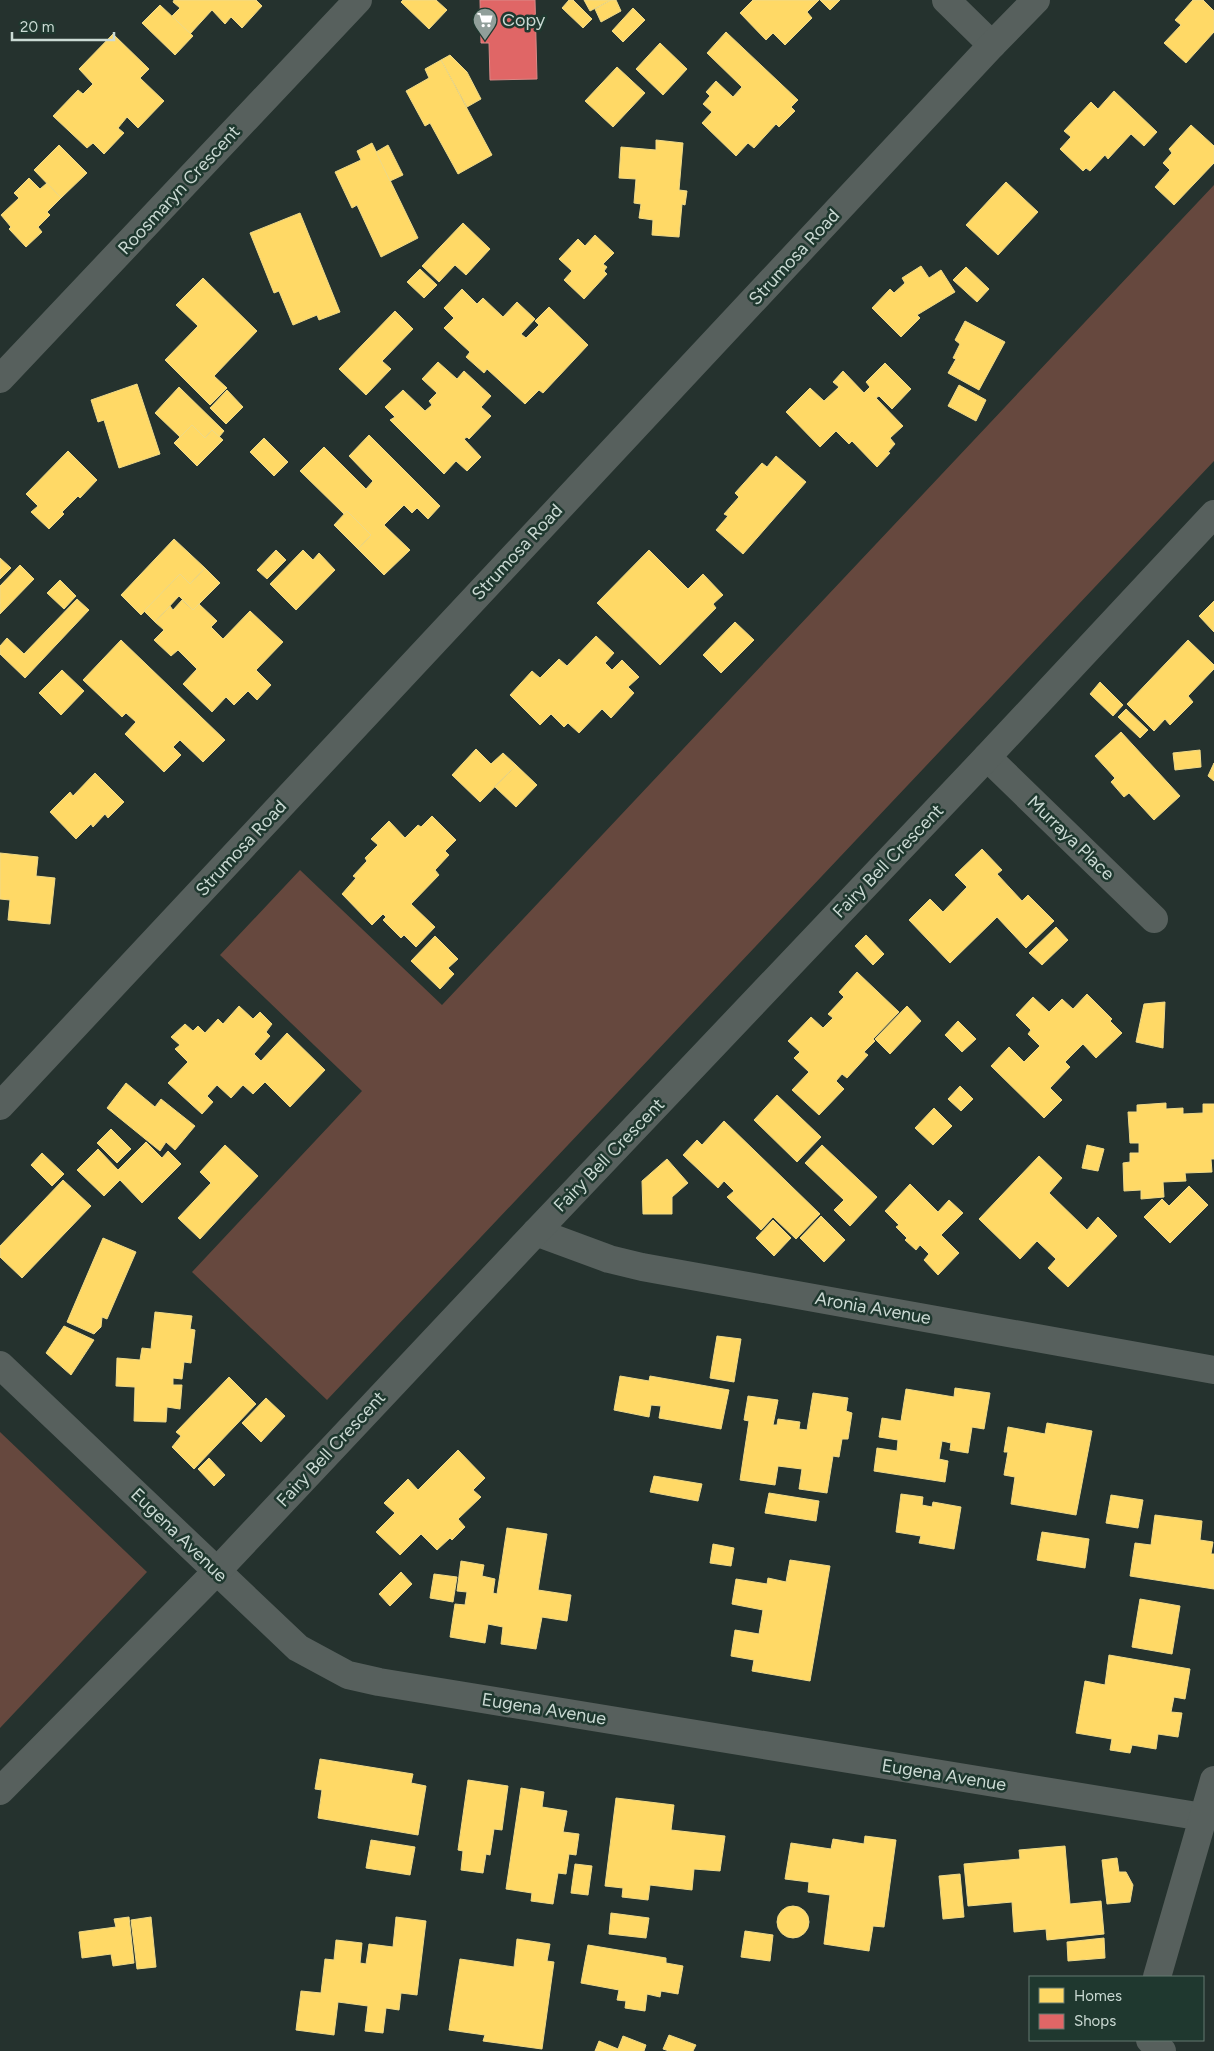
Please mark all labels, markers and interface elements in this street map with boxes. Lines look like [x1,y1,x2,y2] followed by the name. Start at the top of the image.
[472,7,498,41] supermarket icon: Copy
[502,9,546,31] place label: Copy
[12,10,115,42] scale bar
[20,18,54,36] text: 20 m
[113,121,245,259] street label: Roosmaryn Crescent
[744,204,844,310] street label: Strumosa Road
[467,499,567,605] street label: Strumosa Road
[1023,791,1119,885] street label: Murraya Place
[191,795,291,901] street label: Strumosa Road
[828,799,948,923] street label: Fairy Bell Crescent
[549,1093,669,1217] street label: Fairy Bell Crescent
[813,1287,933,1329] street label: Aronia Avenue
[272,1387,390,1511] street label: Fairy Bell Crescent
[126,1483,232,1587] street label: Eugena Avenue
[480,1688,608,1730] street label: Eugena Avenue
[880,1754,1008,1796] street label: Eugena Avenue
[1029,1976,1204,2041] legend
[1074,1987,1122,2005] text: Homes
[1074,2012,1116,2030] text: Shops

